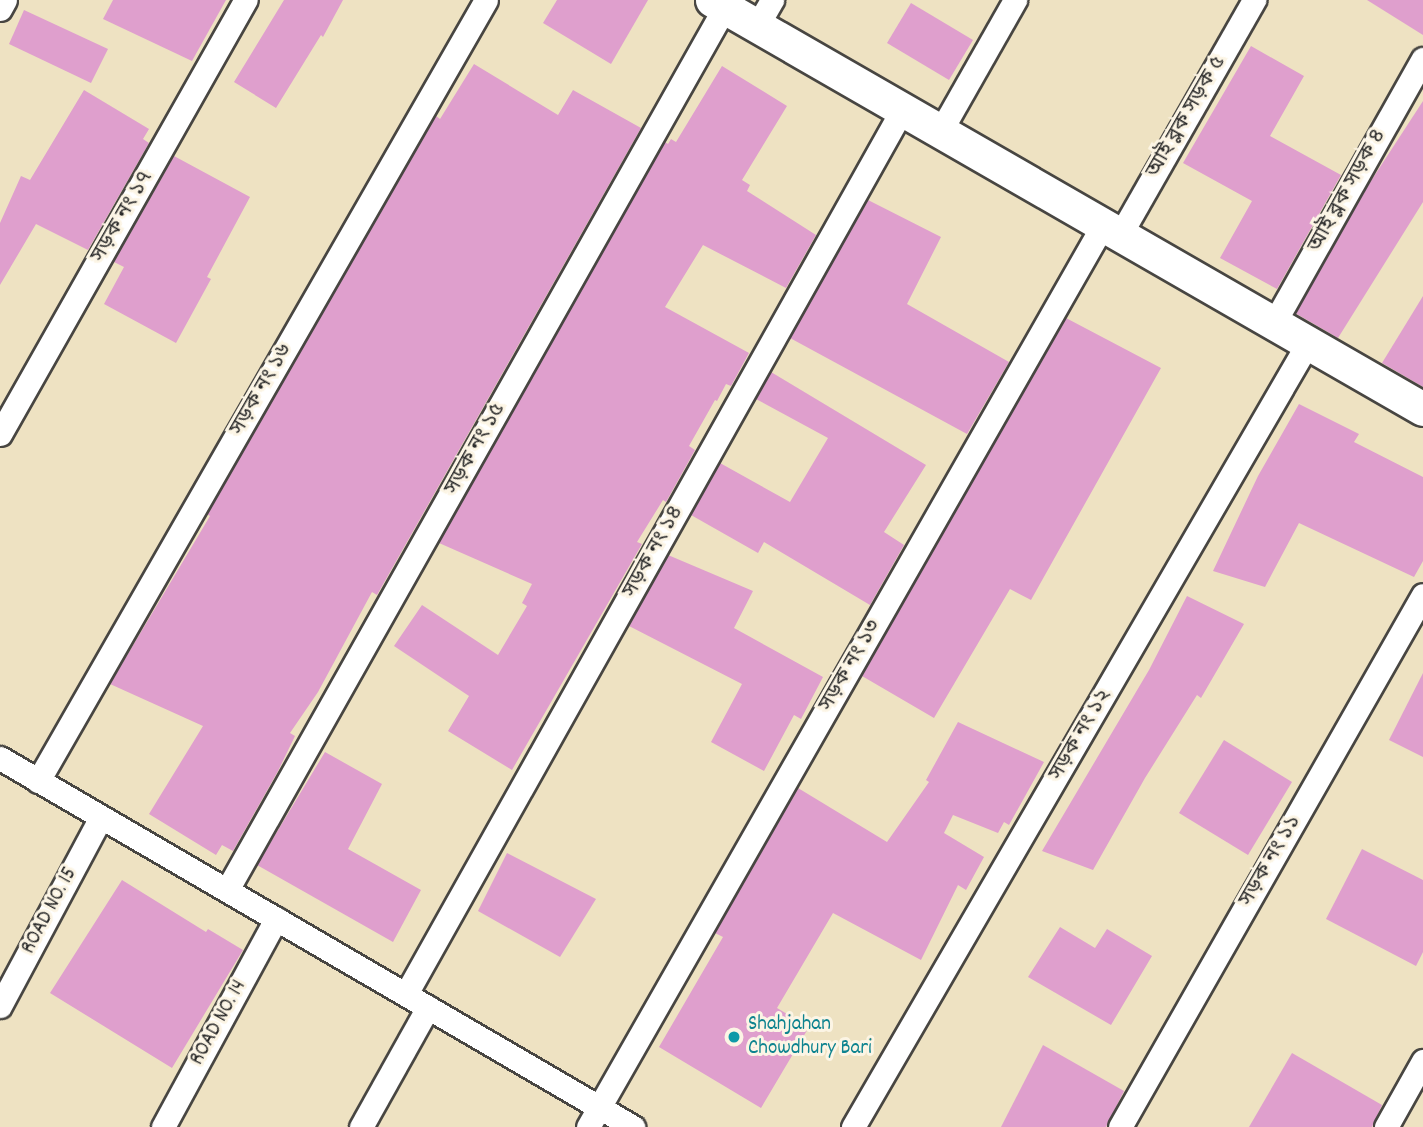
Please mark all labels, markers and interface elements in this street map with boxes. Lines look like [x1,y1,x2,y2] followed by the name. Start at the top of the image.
[1142,52,1232,182] street label: আই ব্লক সড়ক ৫
[1304,125,1392,257] street label: আই ব্লক সড়ক ৪
[87,167,159,267] street label: সড়ক নং ১৭
[226,340,298,440] street label: সড়ক নং ১৬
[440,399,512,499] street label: সড়ক নং ১৫
[618,502,690,602] street label: সড়ক নং ১৪
[815,616,887,716] street label: সড়ক নং ১৩
[1045,685,1117,785] street label: সড়ক নং ১২
[1235,811,1307,911] street label: সড়ক নং ১১
[17,863,83,959] street label: ROAD NO. 15
[185,976,253,1070] street label: ROAD NO. 14
[748,1012,872,1062] place label: Shahjahan Chowdhury Bari
[726,1029,742,1045] marker: Shahjahan Chowdhury Bari

